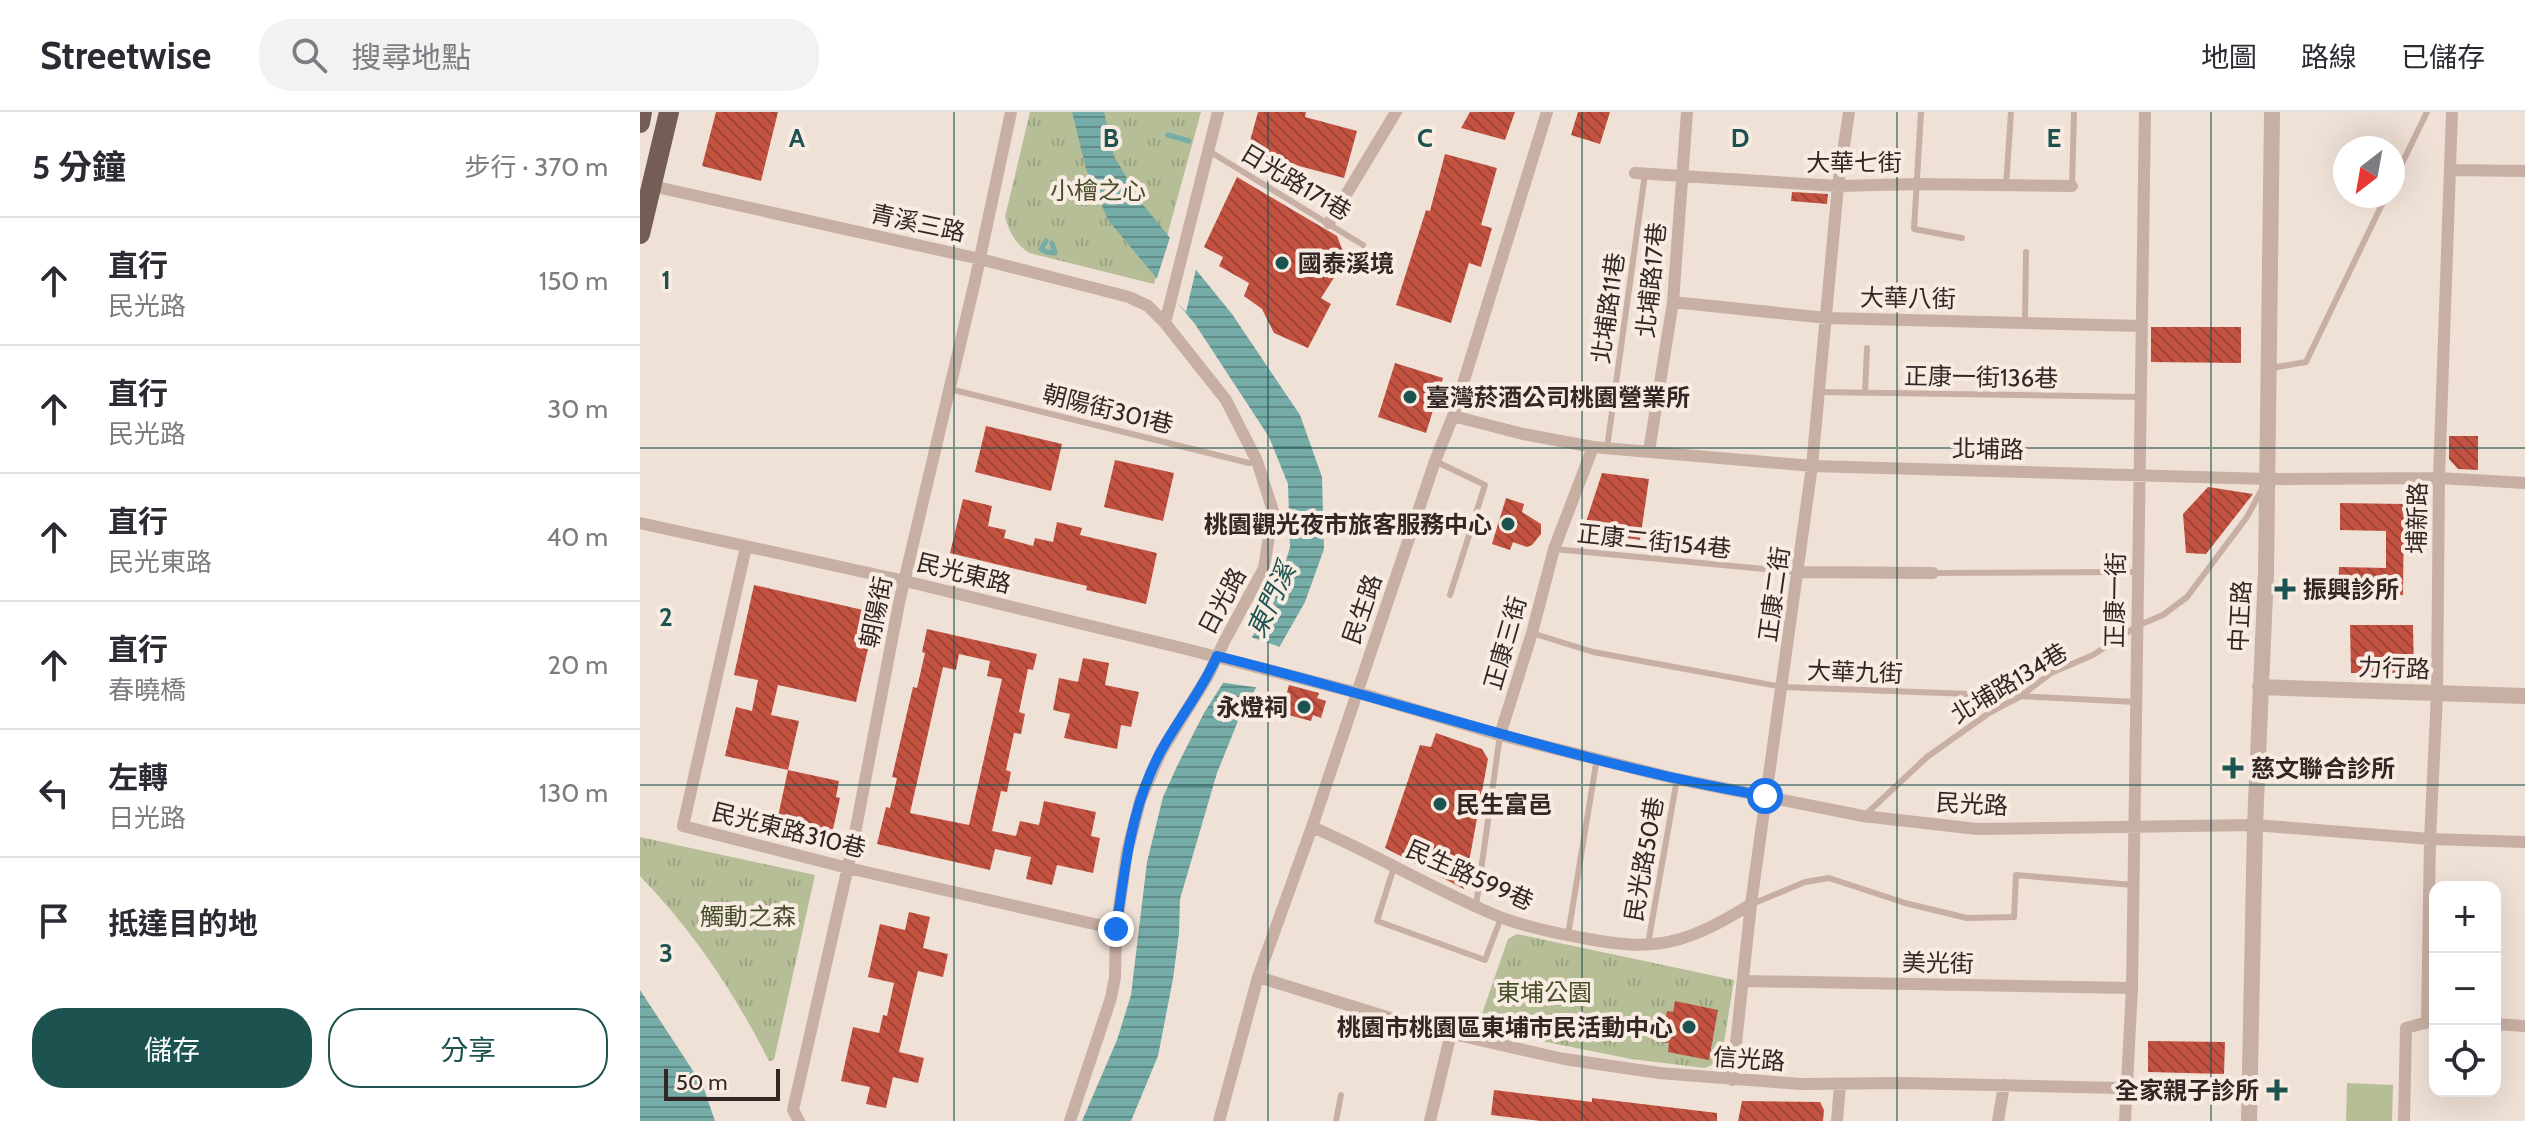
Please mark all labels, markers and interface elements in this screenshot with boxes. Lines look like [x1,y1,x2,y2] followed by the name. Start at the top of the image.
[259,19,819,91] search box
[40,32,211,79] text: Streetwise
[287,33,331,77] icon: search
[351,39,471,76] text: 搜尋地點
[2201,40,2257,74] text: 地圖
[2301,40,2357,74] text: 路線
[2401,40,2485,74] text: 已儲存
[789,122,806,154] text: A
[1103,122,1119,154] text: B
[1417,122,1433,154] text: C
[1731,122,1749,154] text: D
[2047,122,2061,154] text: E
[2333,136,2405,208] north arrow
[1236,138,1356,226] street label: 日光路171巷
[32,146,126,188] text: 5 分鐘
[1806,148,1902,177] street label: 大華七街
[464,151,608,183] text: 步行 · 370 m
[1050,176,1146,205] park label: 小檜之心
[868,199,968,247] street label: 青溪三路
[1631,221,1671,339] street label: 北埔路17巷
[108,247,168,284] text: 直行
[1298,249,1394,278] place label: 國泰溪境
[1586,251,1630,365] street label: 北埔路11巷
[1273,254,1291,272] marker: 國泰溪境
[32,259,76,303] icon: ahead
[661,264,671,296] text: 1
[539,265,608,297] text: 150 m
[1860,283,1956,313] street label: 大華八街
[108,290,186,322] text: 民光路
[1904,361,2058,393] street label: 正康一街136巷
[108,375,168,412] text: 直行
[1040,379,1176,439] street label: 朝陽街301巷
[1426,383,1690,412] place label: 臺灣菸酒公司桃園營業所
[32,387,76,431] icon: ahead
[1401,388,1419,406] marker: 臺灣菸酒公司桃園營業所
[547,393,608,425] text: 30 m
[108,418,186,450] text: 民光路
[1952,434,2024,464] street label: 北埔路
[2402,482,2432,554] street label: 埔新路
[108,503,168,540] text: 直行
[1204,510,1492,539] place label: 桃園觀光夜市旅客服務中心
[32,515,76,559] icon: ahead
[1499,515,1517,533] marker: 桃園觀光夜市旅客服務中心
[1576,518,1732,564] street label: 正康二街154巷
[546,521,608,553] text: 40 m
[1753,544,1795,644] street label: 正康二街
[108,546,212,578] text: 民光東路
[914,547,1014,599] street label: 民光東路
[2100,552,2130,648] street label: 正康一街
[1240,554,1304,642] water label: 東門溪
[1192,562,1252,640] street label: 日光路
[1337,570,1387,648] street label: 民生路
[854,574,898,650] street label: 朝陽街
[2303,575,2399,604] place label: 振興診所
[2274,578,2296,600] marker: 振興診所
[2224,579,2256,653] street label: 中正路
[1478,593,1532,693] street label: 正康三街
[659,601,673,633] text: 2
[108,631,168,668] text: 直行
[1946,637,2072,729] street label: 北埔路134巷
[32,643,76,687] icon: ahead
[548,649,608,681] text: 20 m
[2358,652,2430,684] street label: 力行路
[1807,656,1903,688] street label: 大華九街
[108,674,186,706] text: 春曉橋
[1216,693,1288,722] place label: 永燈祠
[1295,698,1313,716] marker: 永燈祠
[2251,754,2395,783] place label: 慈文聯合診所
[2222,757,2244,779] marker: 慈文聯合診所
[108,759,168,796] text: 左轉
[32,771,76,815] icon: left
[539,777,608,809] text: 130 m
[1747,778,1783,814] route start
[1935,788,2009,820] street label: 民光路
[1456,790,1552,819] place label: 民生富邑
[1431,795,1449,813] marker: 民生富邑
[1619,795,1669,923] street label: 民光路50巷
[709,797,869,863] street label: 民光東路310巷
[108,802,186,834] text: 日光路
[1402,834,1538,916] street label: 民生路599巷
[2429,881,2501,1097] map controls
[2429,881,2501,953] button: +
[32,899,76,943] icon: arrive
[700,902,796,931] park label: 觸動之森
[108,905,258,942] text: 抵達目的地
[1098,911,1134,947] route end
[659,937,673,969] text: 3
[1902,948,1974,978] street label: 美光街
[2429,953,2501,1025] button: −
[1496,978,1592,1007] park label: 東埔公園
[32,1008,312,1088] button: 儲存
[328,1008,608,1088] button: 分享
[1337,1013,1673,1042] place label: 桃園市桃園區東埔市民活動中心
[1680,1018,1698,1036] marker: 桃園市桃園區東埔市民活動中心
[2429,1025,2501,1097] button: locate
[1712,1042,1786,1076] street label: 信光路
[664,1065,780,1101] scale bar
[676,1069,728,1096] text: 50 m
[2115,1076,2259,1105] place label: 全家親子診所
[2266,1079,2288,1101] marker: 全家親子診所

